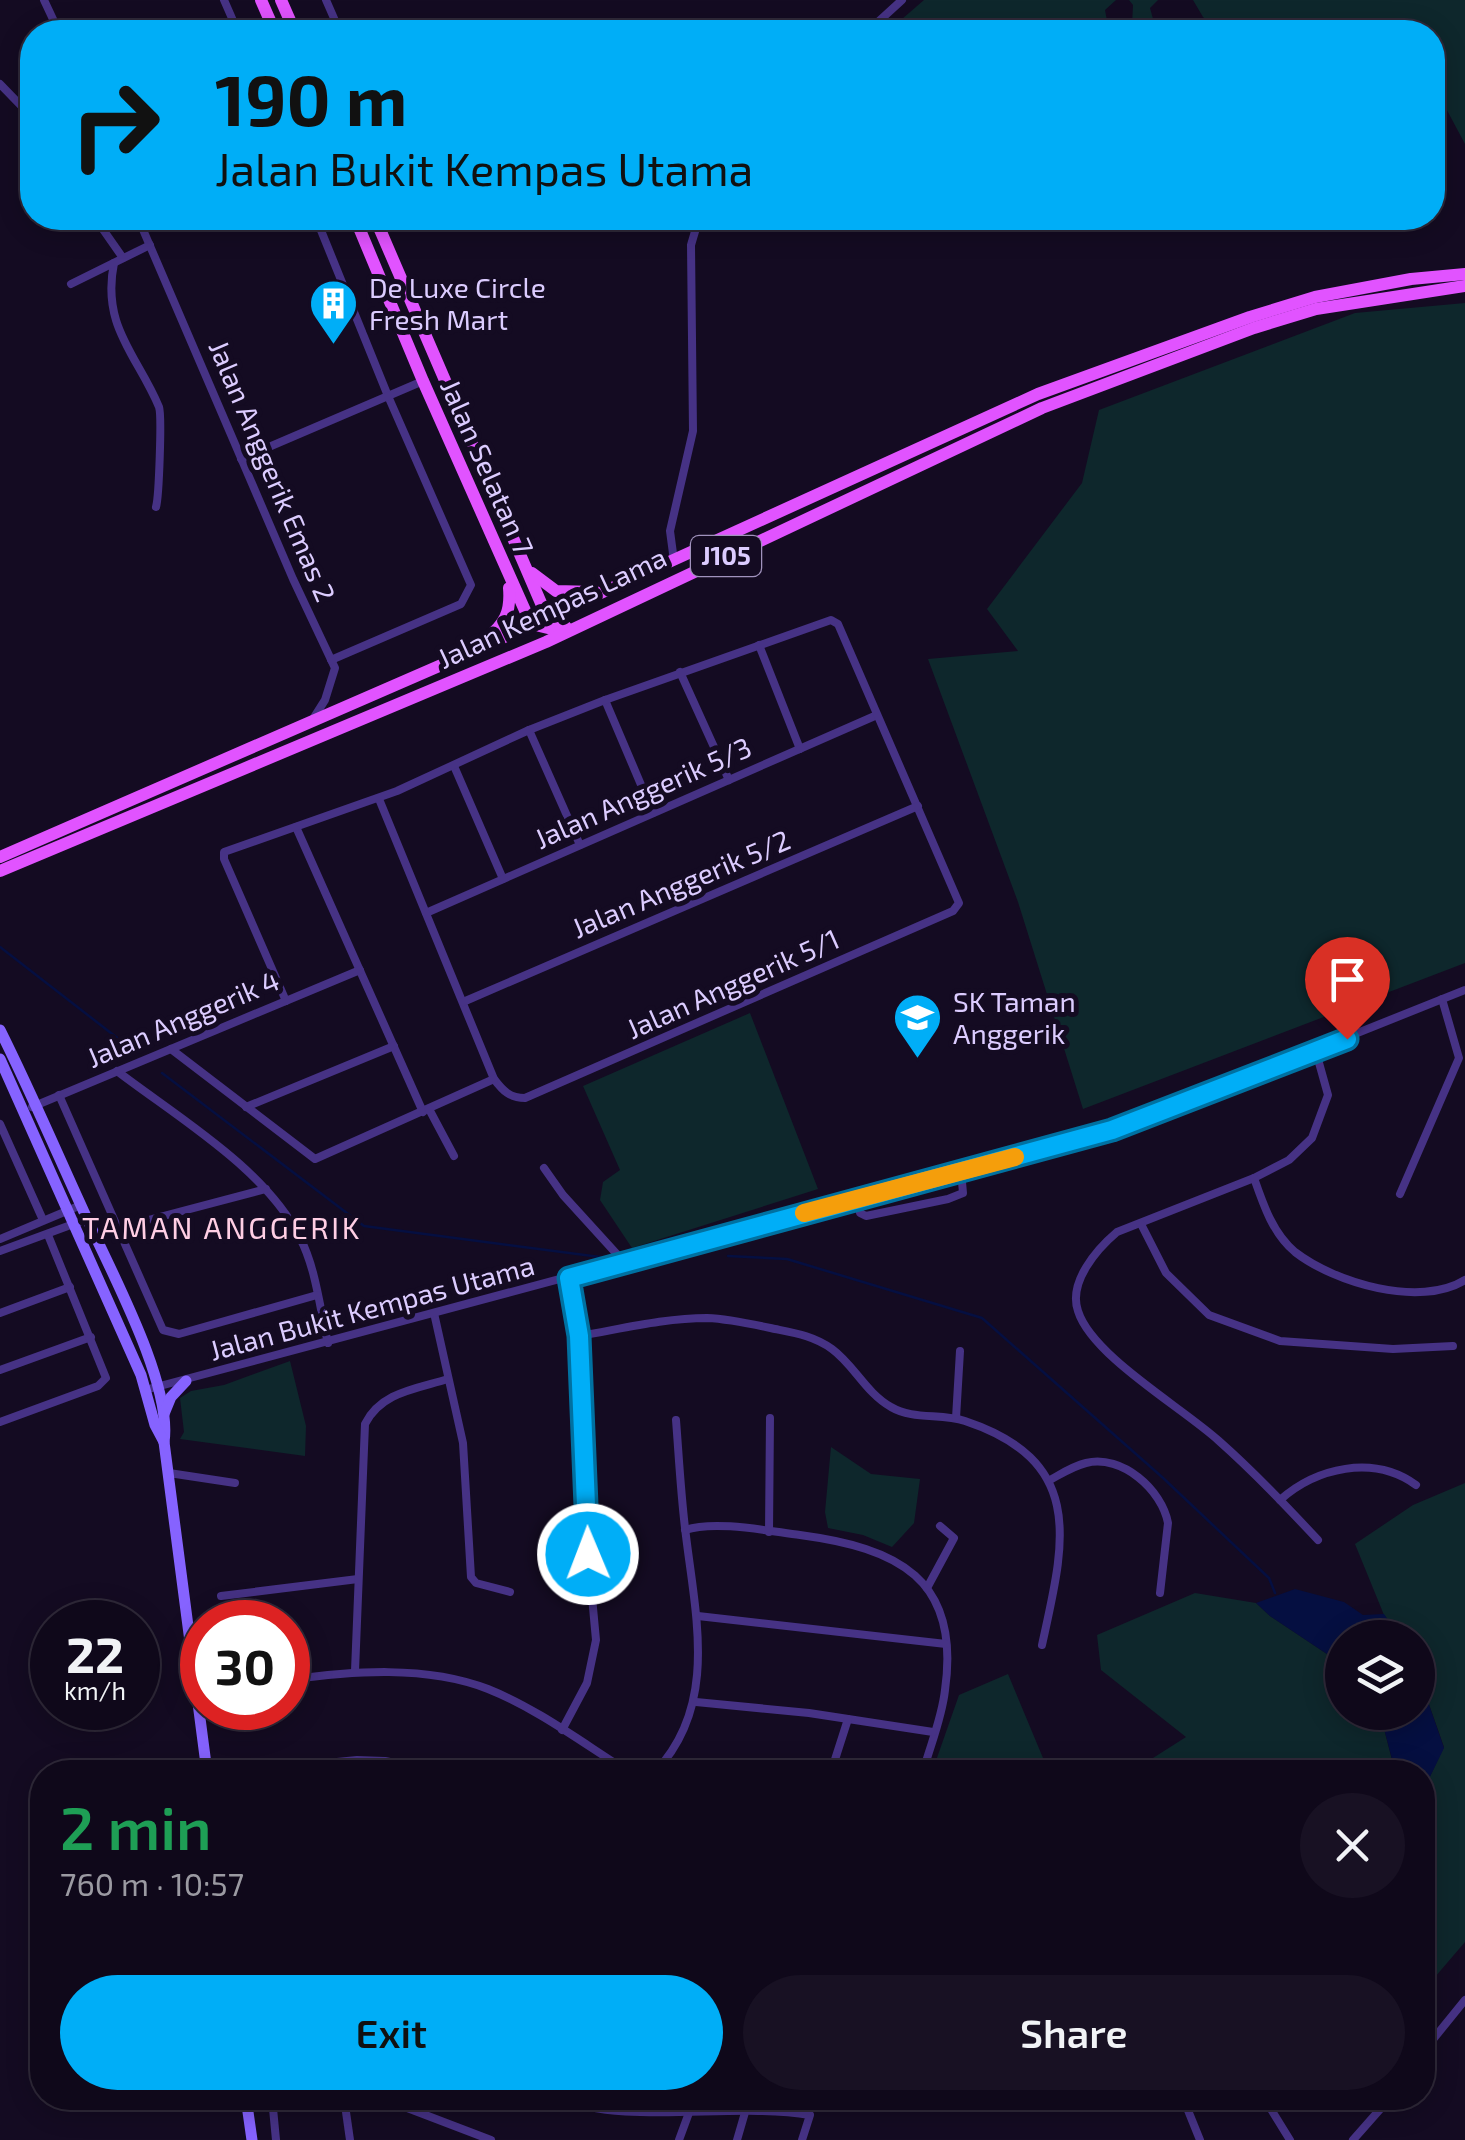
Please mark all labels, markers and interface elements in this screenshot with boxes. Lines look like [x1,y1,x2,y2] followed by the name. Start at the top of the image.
[215,56,408,140] text: 190 m
[50,60,180,190] icon: right
[215,141,753,195] text: Jalan Bukit Kempas Utama
[369,270,546,336] place label: De Luxe Circle Fresh Mart
[308,278,360,346] building icon: De Luxe Circle Fresh Mart
[202,335,343,606] street label: Jalan Anggerik Emas 2
[434,374,542,560] street label: Jalan Selatan 7
[691,536,761,576] road number: J105
[432,539,671,675] street label: Jalan Kempas Lama
[529,729,756,855] street label: Jalan Anggerik 5/3
[566,822,795,944] street label: Jalan Anggerik 5/2
[621,921,844,1045] street label: Jalan Anggerik 5/1
[1305,937,1390,1040] pin
[1320,952,1375,1007] icon: arrive
[81,962,284,1074] street label: Jalan Anggerik 4
[953,984,1076,1050] place label: SK Taman Anggerik
[892,992,944,1060] school or university icon: SK Taman Anggerik
[82,1209,362,1245] district label: TAMAN ANGGERIK
[206,1247,538,1367] street label: Jalan Bukit Kempas Utama
[536,1502,640,1606] position arrow
[180,1600,310,1730] speed limit sign: 30
[1325,1620,1435,1730] map controls
[1325,1620,1435,1730] button: layers
[66,1623,124,1683] text: 22
[64,1675,126,1705] text: km/h
[60,1790,212,1862] text: 2 min
[1300,1793,1405,1898] button: close
[60,1864,244,1902] text: 760 m · 10:57
[60,1975,723,2090] button: Exit
[743,1975,1405,2090] button: Share

